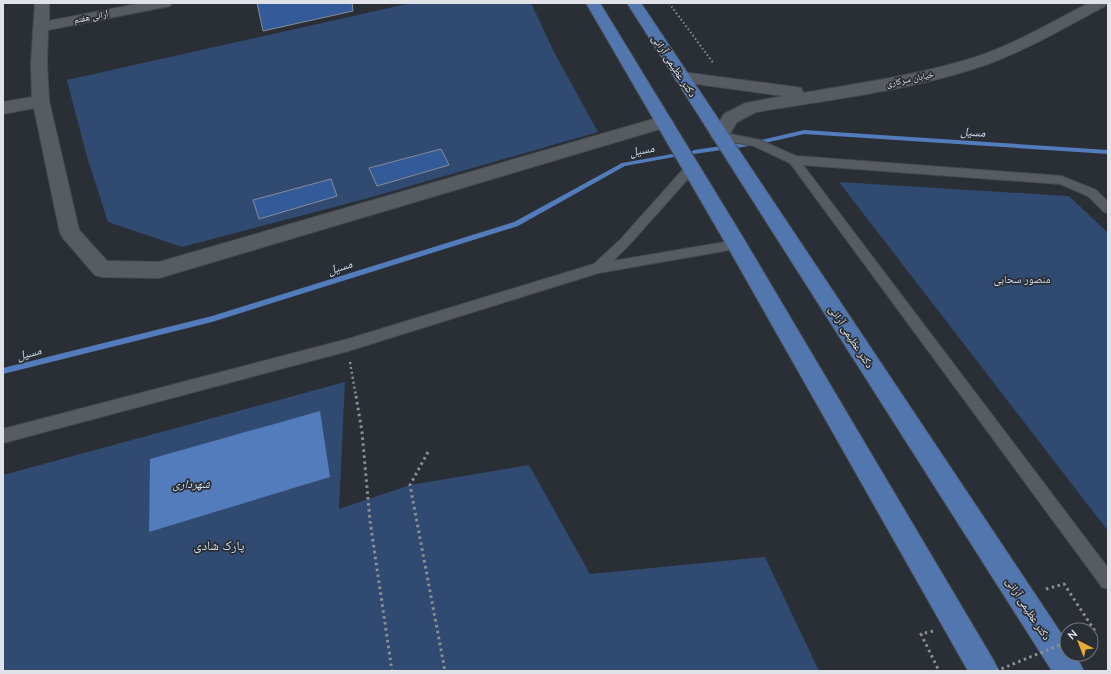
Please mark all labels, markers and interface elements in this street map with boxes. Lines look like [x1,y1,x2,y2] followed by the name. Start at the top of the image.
[73,8,110,26] street label: آرانی هفتم
[648,32,700,101] street label: دکتر عظیمی آرانی
[885,68,935,90] street label: خیابان سرکاری
[960,123,986,141] water label: مسیل
[628,140,656,160] water label: مسیل
[326,256,355,278] water label: مسیل
[994,272,1050,287] park label: منصور سحابی
[825,303,877,372] street label: دکتر عظیمی آرانی
[15,342,43,364] water label: مسیل
[172,476,210,492] water label: شهرداری
[194,537,245,555] park label: پارک شادی
[1002,575,1054,644] street label: دکتر عظیمی آرانی
[1059,622,1099,662] north arrow
[1065,627,1081,643] text: N

